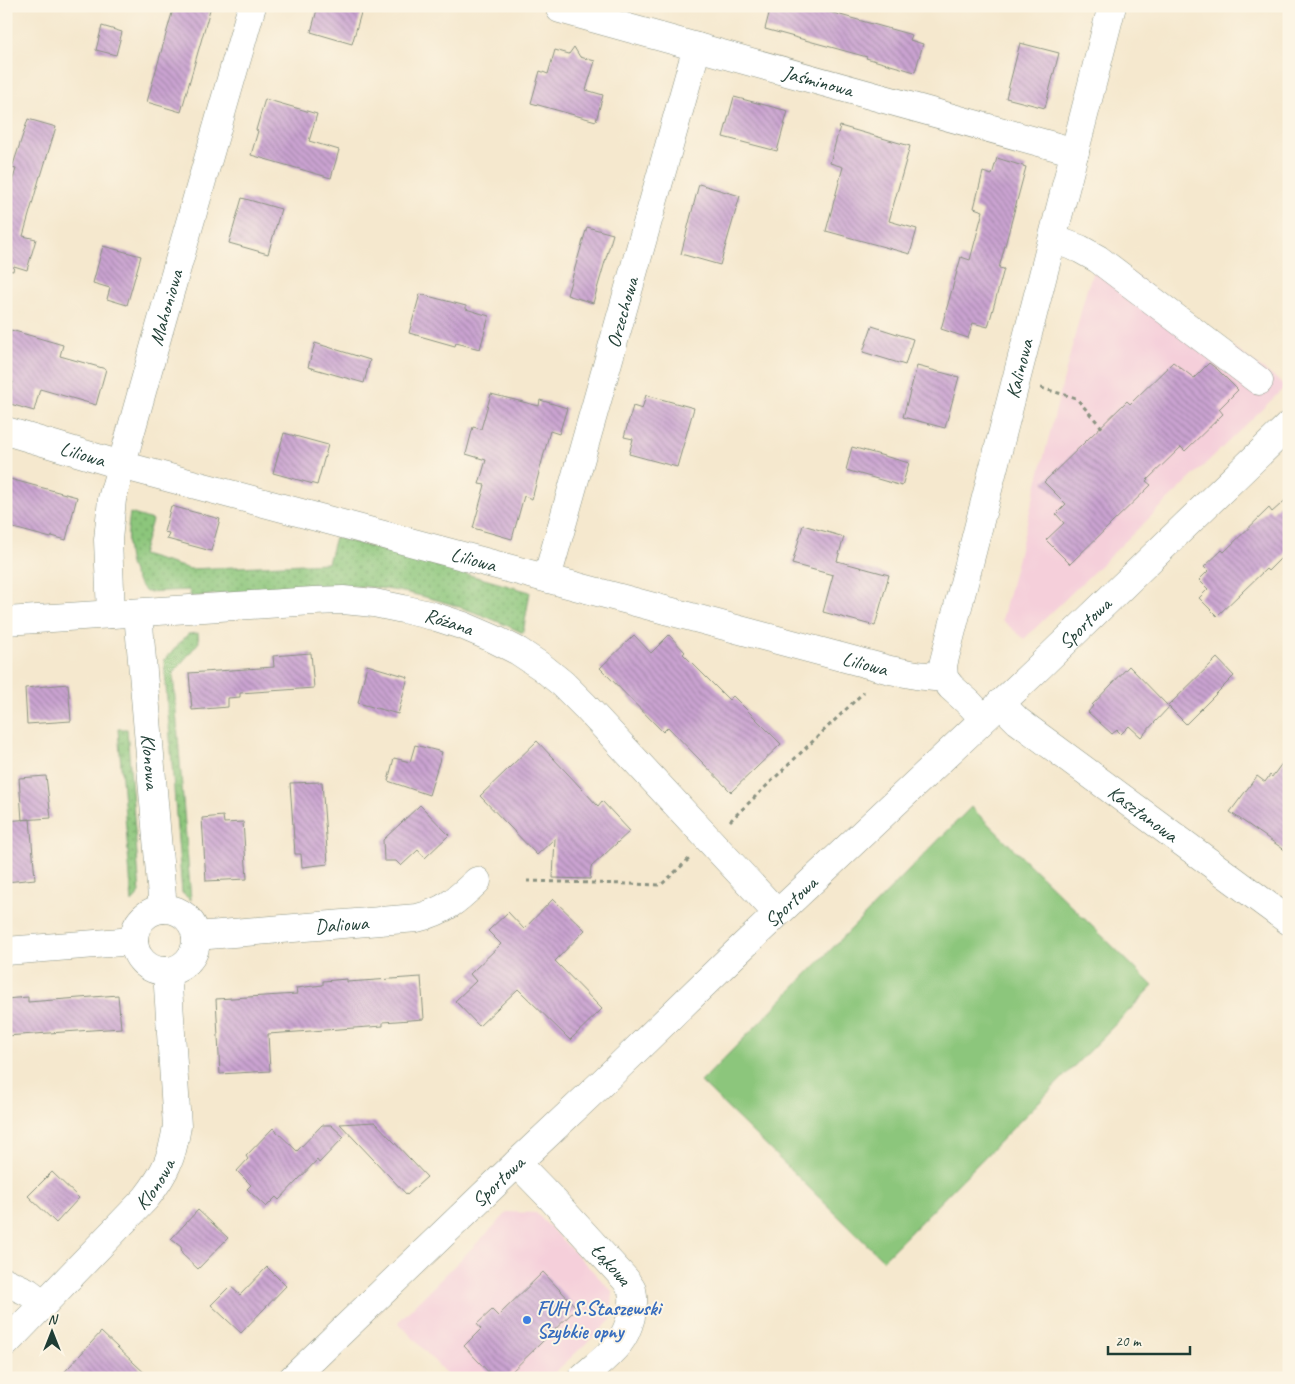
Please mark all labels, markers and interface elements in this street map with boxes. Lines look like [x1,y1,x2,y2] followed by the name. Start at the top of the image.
[780,59,858,103] street label: Jaśminowa
[143,265,189,348] street label: Mahoniowa
[600,272,644,351] street label: Orzechowa
[999,335,1039,401] street label: Kalinowa
[57,435,109,473] street label: Liliowa
[448,541,500,577] street label: Liliowa
[1053,591,1118,654] street label: Sportowa
[422,602,479,642] street label: Różana
[840,645,892,682] street label: Liliowa
[136,733,165,792] street label: Klonowa
[1103,779,1184,848] street label: Kasztanowa
[759,869,824,932] street label: Sportowa
[314,909,370,939] street label: Daliowa
[466,1149,531,1212] street label: Sportowa
[129,1154,181,1215] street label: Klonowa
[586,1238,640,1290] street label: Łąkowa
[537,1296,664,1345] place label: FUH S.Staszewski Szybkie opny
[28,1306,78,1356] north arrow
[48,1311,59,1328] text: N
[521,1314,533,1326] marker: FUH S.Staszewski Szybkie opny
[1108,1324,1190,1356] scale bar
[1115,1332,1142,1351] text: 20 m

